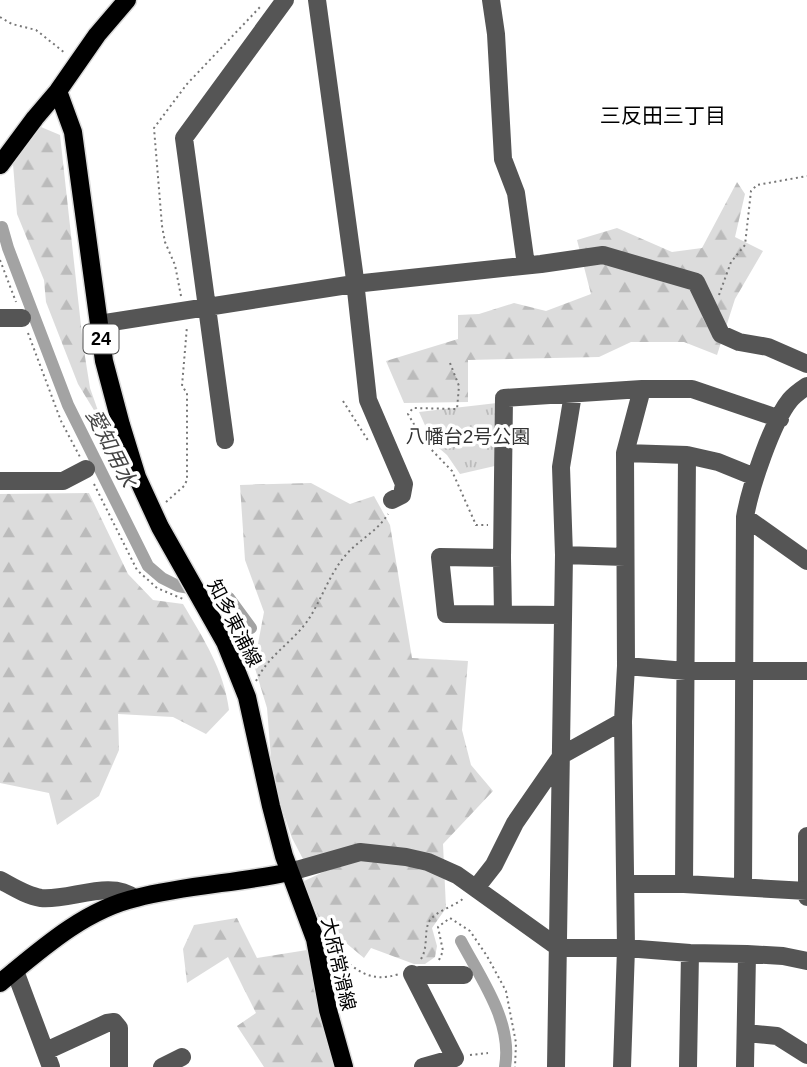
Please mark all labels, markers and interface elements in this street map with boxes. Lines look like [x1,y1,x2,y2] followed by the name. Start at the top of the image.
[600,104,726,127] district label: 三反田三丁目
[84,324,119,354] road number: 24
[82,405,142,492] water label: 愛知用水
[406,426,530,447] park label: 八幡台2号公園
[204,576,265,670] street label: 知多東浦線
[318,915,359,1013] street label: 大府常滑線

